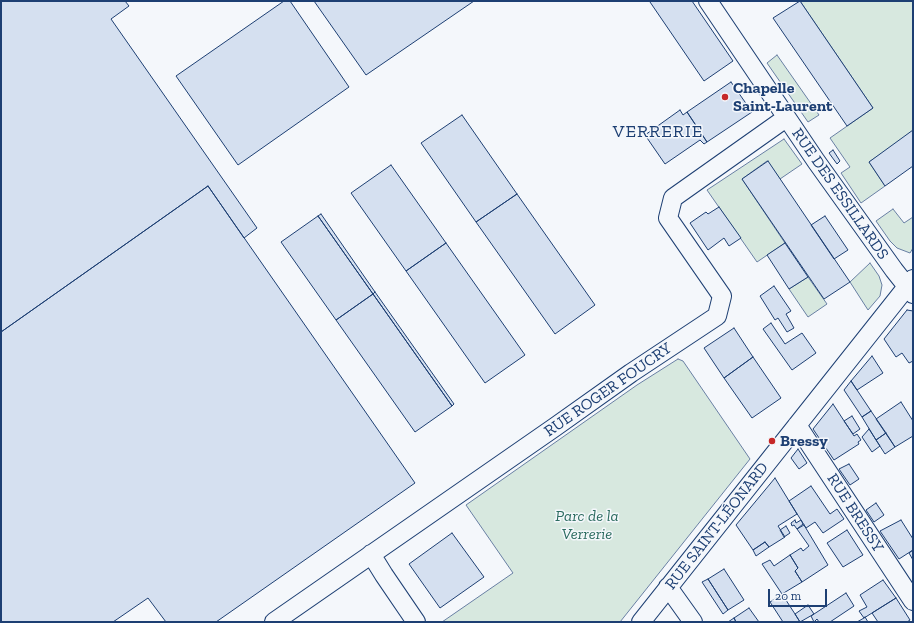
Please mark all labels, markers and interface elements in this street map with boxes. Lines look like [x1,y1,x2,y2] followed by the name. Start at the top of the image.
[733,78,832,116] place label: Chapelle Saint-Laurent
[720,92,730,102] marker: Chapelle Saint-Laurent
[613,121,703,143] district label: VERRERIE
[787,125,893,263] street label: RUE DES ESSILLARDS
[541,339,675,441] street label: RUE ROGER FOUCRY
[780,431,828,451] place label: Bressy
[767,436,777,446] marker: Bressy
[661,459,773,593] street label: RUE SAINT-LÉONARD
[822,470,888,556] street label: RUE BRESSY
[555,506,619,544] park label: Parc de la Verrerie
[770,581,829,607] scale bar
[775,589,801,603] text: 20 m

